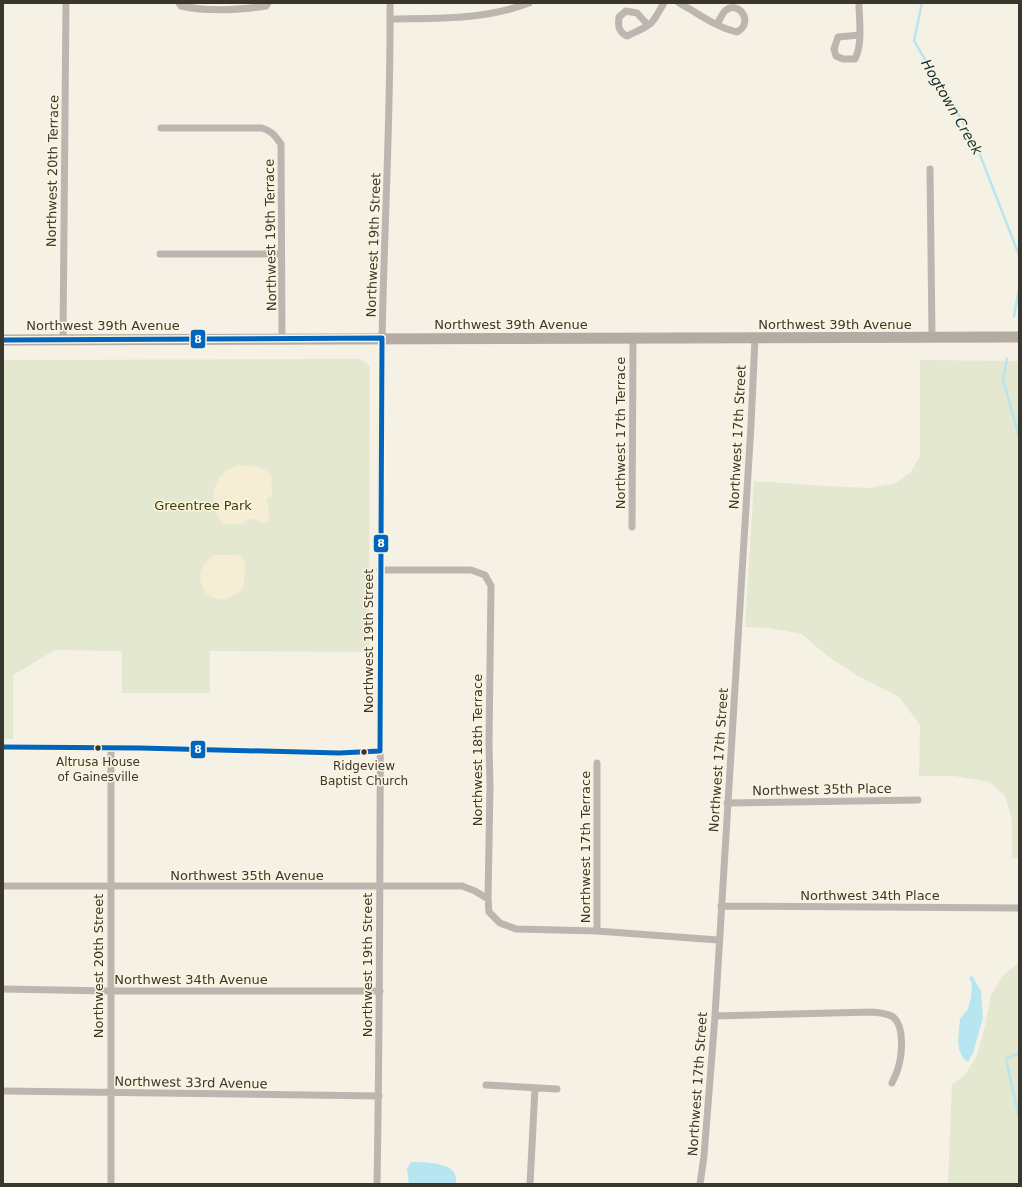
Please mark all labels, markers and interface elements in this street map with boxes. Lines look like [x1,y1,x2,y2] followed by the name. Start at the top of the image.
[918,56,986,158] water label: Hogtown Creek
[44,95,61,247] street label: Northwest 20th Terrace
[262,159,279,311] street label: Northwest 19th Terrace
[363,173,384,317] street label: Northwest 19th Street
[434,317,588,332] street label: Northwest 39th Avenue
[758,317,912,332] street label: Northwest 39th Avenue
[26,318,180,333] street label: Northwest 39th Avenue
[190,329,206,349] line badge: 8
[194,333,202,346] text: 8
[613,357,628,509] street label: Northwest 17th Terrace
[726,364,749,510] street label: Northwest 17th Street
[154,498,252,513] park label: Greentree Park
[373,534,389,553] line badge: 8
[377,537,385,550] text: 8
[361,569,376,713] street label: Northwest 19th Street
[470,674,485,826] street label: Northwest 18th Terrace
[706,687,731,833] street label: Northwest 17th Street
[190,740,206,759] line badge: 8
[93,743,103,753] marker: Altrusa House of Gainesville
[194,743,202,756] text: 8
[359,747,369,757] marker: Ridgeview Baptist Church
[56,755,140,784] place label: Altrusa House of Gainesville
[320,759,408,788] place label: Ridgeview Baptist Church
[578,771,593,923] street label: Northwest 17th Terrace
[752,781,892,798] street label: Northwest 35th Place
[170,868,324,883] street label: Northwest 35th Avenue
[800,888,940,903] street label: Northwest 34th Place
[360,893,375,1037] street label: Northwest 19th Street
[91,894,106,1038] street label: Northwest 20th Street
[114,972,268,987] street label: Northwest 34th Avenue
[685,1011,710,1157] street label: Northwest 17th Street
[114,1074,268,1091] street label: Northwest 33rd Avenue

